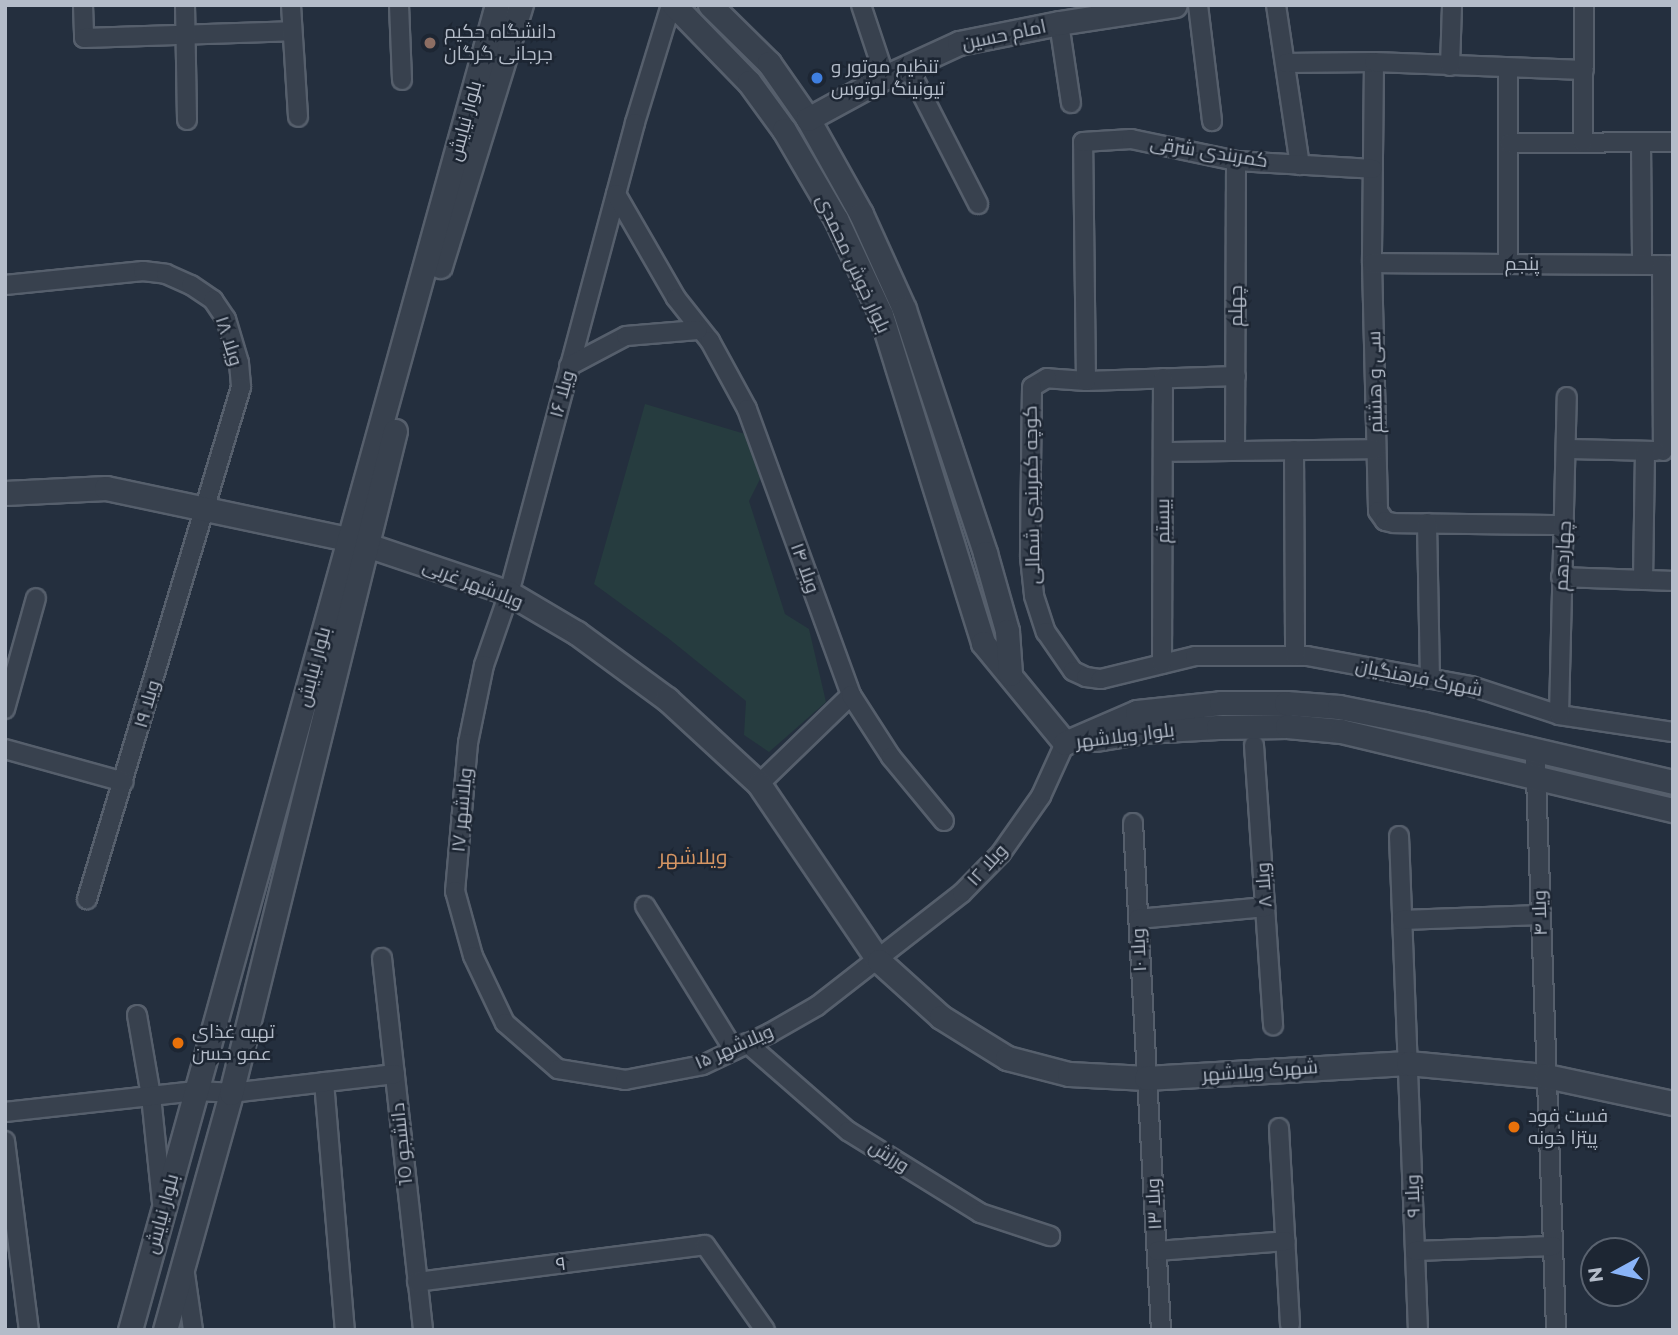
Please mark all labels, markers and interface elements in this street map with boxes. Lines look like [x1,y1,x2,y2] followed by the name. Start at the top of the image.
[960,15,1048,55] street label: امام حسین
[444,21,556,65] place label: دانشگاه حکیم جرجانی گرگان
[422,35,438,51] marker: دانشگاه حکیم جرجانی گرگان
[831,56,945,100] place label: تنظیم موتور و تیونینگ لوتوس
[809,70,825,86] marker: تنظیم موتور و تیونینگ لوتوس
[443,78,487,164] street label: بلوار نیایش
[1149,131,1269,173] street label: کمربندی شرقی
[811,191,895,337] street label: بلوار خوش محمدی
[1505,253,1539,275] street label: پنجم
[1225,285,1247,327] street label: چهلم
[210,313,248,369] street label: ویلا ۱۸
[1363,331,1387,433] street label: سی و هشتم
[545,368,579,420] street label: ۱۶ ویلا
[1019,405,1045,585] street label: کوچه کمربندی شمالی
[1152,498,1174,544] street label: بیستم
[1550,520,1576,592] street label: چهاردهم
[785,540,825,596] street label: ۱۴ ویلا
[419,554,527,614] street label: ویلاشهر غربی
[292,624,336,710] street label: بلوار نیایش
[1353,654,1485,702] street label: شهرک فرهنگیان
[129,677,165,731] street label: ۱۹ ویلا
[1074,719,1176,753] street label: بلوار ویلاشهر
[447,767,477,853] street label: ویلاشهر ۱۷
[962,839,1012,891] street label: ویلا ۱۲
[659,844,727,870] district label: ویلاشهر
[1251,862,1277,908] street label: ویلا ۸
[1528,890,1552,936] street label: ۴ ویلا
[1126,928,1152,972] street label: ۱۰ ویلا
[691,1020,777,1074] street label: ویلاشهر ۱۵
[192,1021,275,1065] place label: تهیه غذای عمو حسن
[170,1035,186,1051] marker: تهیه غذای عمو حسن
[1201,1056,1319,1086] street label: شهرک ویلاشهر
[386,1102,418,1186] street label: دانشجو 10
[1528,1105,1608,1149] place label: فست فود پیتزا خونه
[1506,1119,1522,1135] marker: فست فود پیتزا خونه
[865,1135,913,1177] street label: ورزش
[140,1171,184,1257] street label: بلوار نیایش
[1401,1174,1425,1218] street label: ۹ ویلا
[1141,1178,1167,1230] street label: ۱۳ ویلا
[1580,1237,1650,1307] north arrow
[555,1252,567,1276] street label: ۹
[1583,1266,1608,1284] text: N

